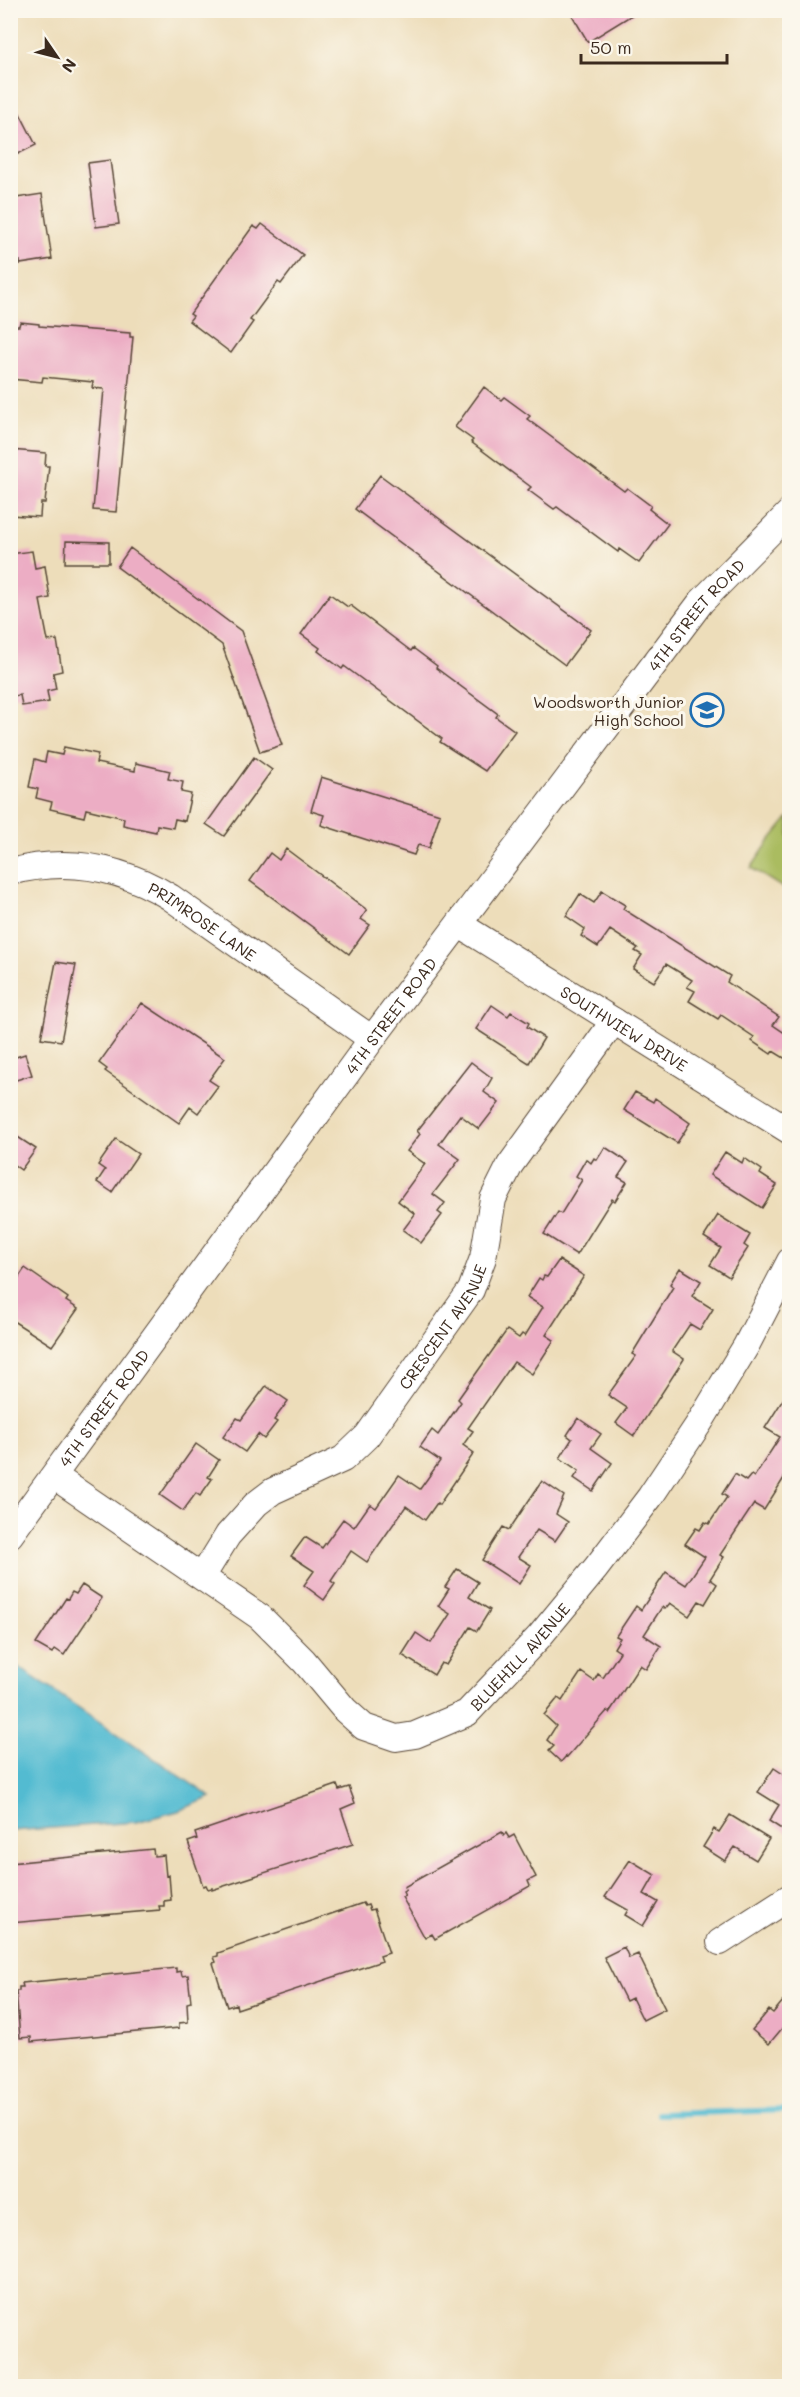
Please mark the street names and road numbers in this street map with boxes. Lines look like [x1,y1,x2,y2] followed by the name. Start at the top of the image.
[643,554,749,675] street label: 4TH STREET ROAD
[145,877,261,965] street label: PRIMROSE LANE
[340,953,441,1078] street label: 4TH STREET ROAD
[557,980,692,1075] street label: SOUTHVIEW DRIVE
[393,1261,490,1393] street label: CRESCENT AVENUE
[53,1344,153,1470] street label: 4TH STREET ROAD
[465,1598,574,1714] street label: BLUEHILL AVENUE

